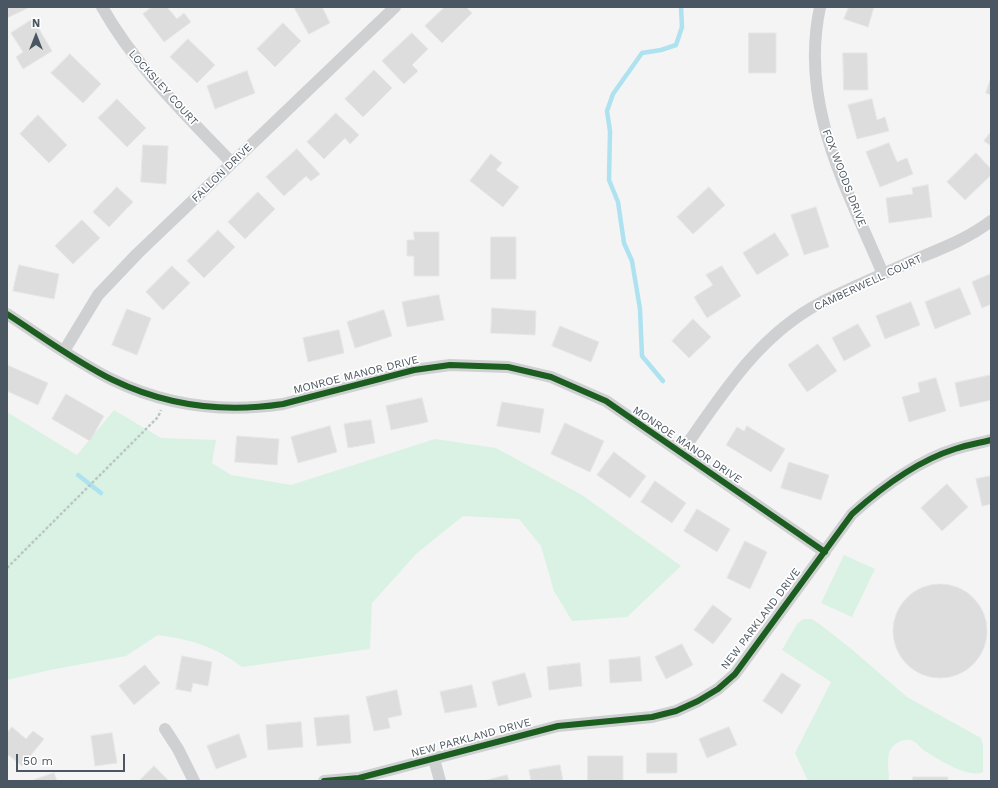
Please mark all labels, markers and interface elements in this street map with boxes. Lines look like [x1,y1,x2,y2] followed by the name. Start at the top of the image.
[16,16,56,56] north arrow
[32,17,40,30] text: N
[126,48,200,128] street label: LOCKSLEY COURT
[819,127,869,229] street label: FOX WOODS DRIVE
[189,141,255,205] street label: FALLON DRIVE
[812,252,924,314] street label: CAMBERWELL COURT
[292,353,420,397] street label: MONROE MANOR DRIVE
[630,404,744,486] street label: MONROE MANOR DRIVE
[719,566,803,672] street label: NEW PARKLAND DRIVE
[410,716,532,760] street label: NEW PARKLAND DRIVE
[18,746,127,772] scale bar
[23,754,53,768] text: 50 m

